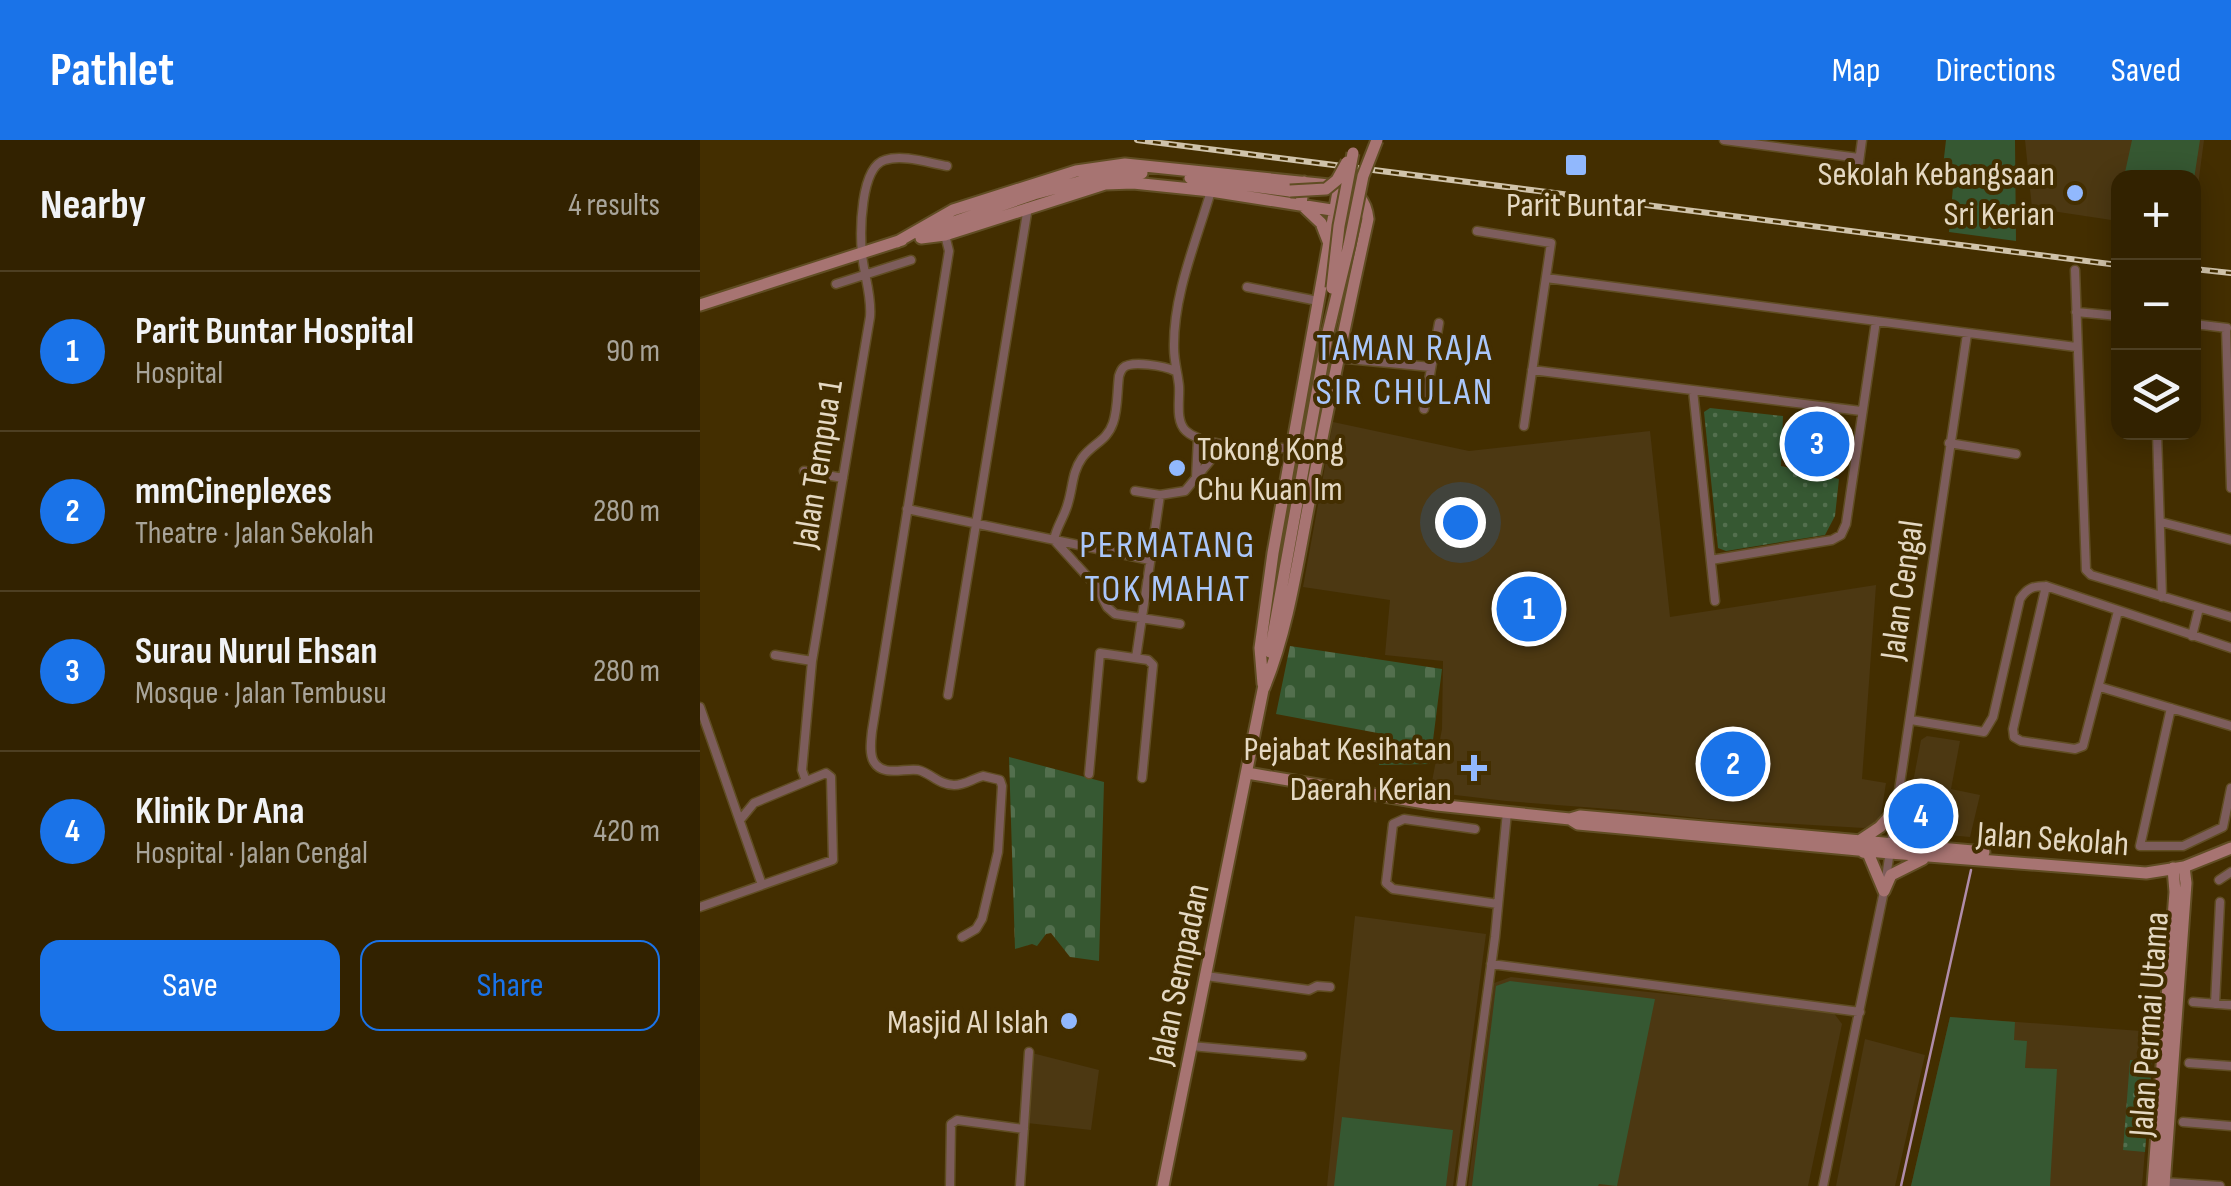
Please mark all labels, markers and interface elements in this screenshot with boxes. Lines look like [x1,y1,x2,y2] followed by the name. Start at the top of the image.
[50,42,174,99] text: Pathlet
[1832,49,1881,92] text: Map
[1936,49,2056,92] text: Directions
[2111,49,2181,92] text: Saved
[1563,152,1589,178] marker: Parit Buntar
[1818,153,2055,236] place label: Sekolah Kebangsaan Sri Kerian
[2111,170,2201,440] map controls
[2111,170,2201,260] button: +
[40,180,146,231] text: Nearby
[2064,182,2086,204] marker: Sekolah Kebangsaan Sri Kerian
[1506,184,1646,227] place label: Parit Buntar
[568,186,660,225] text: 4 results
[2111,260,2201,350] button: −
[135,309,414,354] text: Parit Buntar Hospital
[1315,326,1495,415] district label: TAMAN RAJA SIR CHULAN
[66,332,79,371] text: 1
[606,332,660,371] text: 90 m
[2111,350,2201,440] button: layers
[135,354,223,393] text: Hospital
[784,377,853,553] street label: Jalan Tempua 1
[1784,406,1850,482] pin: 3
[1197,428,1344,511] place label: Tokong Kong Chu Kuan Im
[1166,457,1188,479] marker: Tokong Kong Chu Kuan Im
[135,469,332,514] text: mmCineplexes
[65,492,80,531] text: 2
[593,492,660,531] text: 280 m
[1435,497,1486,548] your location
[135,514,374,553] text: Theatre · Jalan Sekolah
[1871,518,1934,664] street label: Jalan Cengal
[1079,523,1257,612] district label: PERMATANG TOK MAHAT
[1496,572,1562,646] pin: 1
[135,629,377,674] text: Surau Nurul Ehsan
[65,652,80,691] text: 3
[593,652,660,691] text: 280 m
[135,674,387,713] text: Mosque · Jalan Tembusu
[1700,726,1766,802] pin: 2
[1243,728,1452,811] place label: Pejabat Kesihatan Daerah Kerian
[1461,755,1487,781] marker: Pejabat Kesihatan Daerah Kerian
[1888,778,1954,854] pin: 4
[135,789,305,834] text: Klinik Dr Ana
[65,812,80,851] text: 4
[593,812,660,851] text: 420 m
[1974,813,2130,866] street label: Jalan Sekolah
[135,834,368,873] text: Hospital · Jalan Cengal
[1139,880,1220,1070] street label: Jalan Sempadan
[2120,910,2179,1139] street label: Jalan Permai Utama
[40,940,340,1031] button: Save
[360,940,660,1031] button: Share
[887,1001,1049,1044] place label: Masjid Al Islah
[1058,1010,1080,1032] marker: Masjid Al Islah

